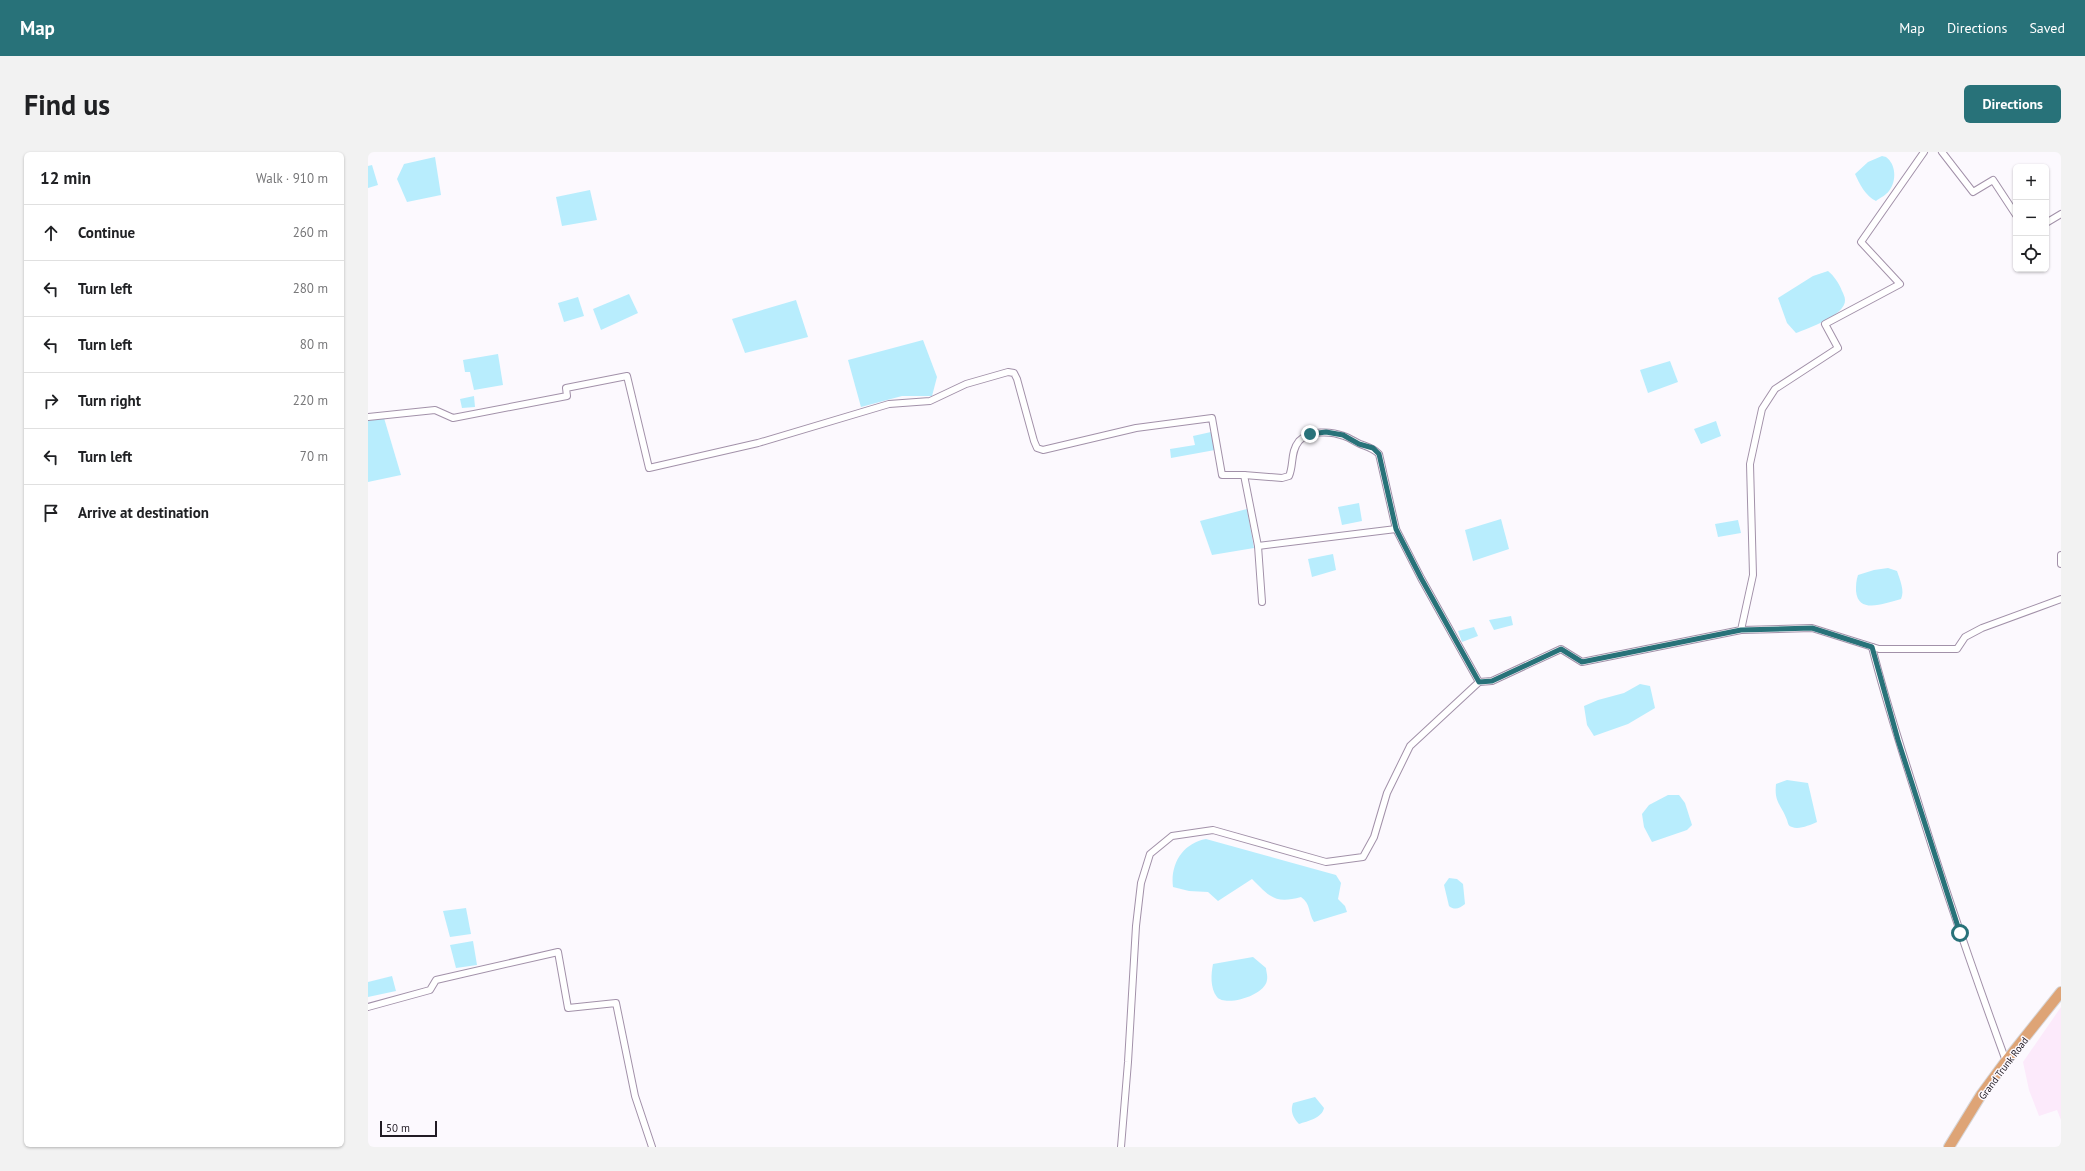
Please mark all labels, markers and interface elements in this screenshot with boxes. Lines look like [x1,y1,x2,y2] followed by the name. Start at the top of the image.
[20,16,55,40] text: Map
[1899,19,1925,37] text: Map
[1947,19,2007,37] text: Directions
[2029,19,2065,37] text: Saved
[1964,85,2061,123] button: Directions
[24,86,110,123] text: Find us
[2013,164,2049,272] map controls
[2013,164,2049,200] button: +
[40,167,91,189] text: 12 min
[256,170,328,187] text: Walk · 910 m
[2013,200,2049,236] button: −
[40,222,62,244] icon: ahead
[78,223,135,242] text: Continue
[293,224,328,241] text: 260 m
[2013,236,2049,272] button: locate
[40,278,62,300] icon: left
[78,279,132,298] text: Turn left
[293,280,328,297] text: 280 m
[40,334,62,356] icon: left
[78,335,132,354] text: Turn left
[300,336,328,353] text: 80 m
[40,390,62,412] icon: right
[78,391,141,410] text: Turn right
[293,392,328,409] text: 220 m
[1301,425,1319,443] route end
[40,446,62,468] icon: left
[78,447,132,466] text: Turn left
[300,448,328,465] text: 70 m
[40,502,62,524] icon: arrive
[78,503,209,522] text: Arrive at destination
[1951,924,1969,942] route start
[1976,1035,2031,1102] street label: Grand Trunk Road
[380,1119,437,1138] scale bar
[386,1121,410,1135] text: 50 m

